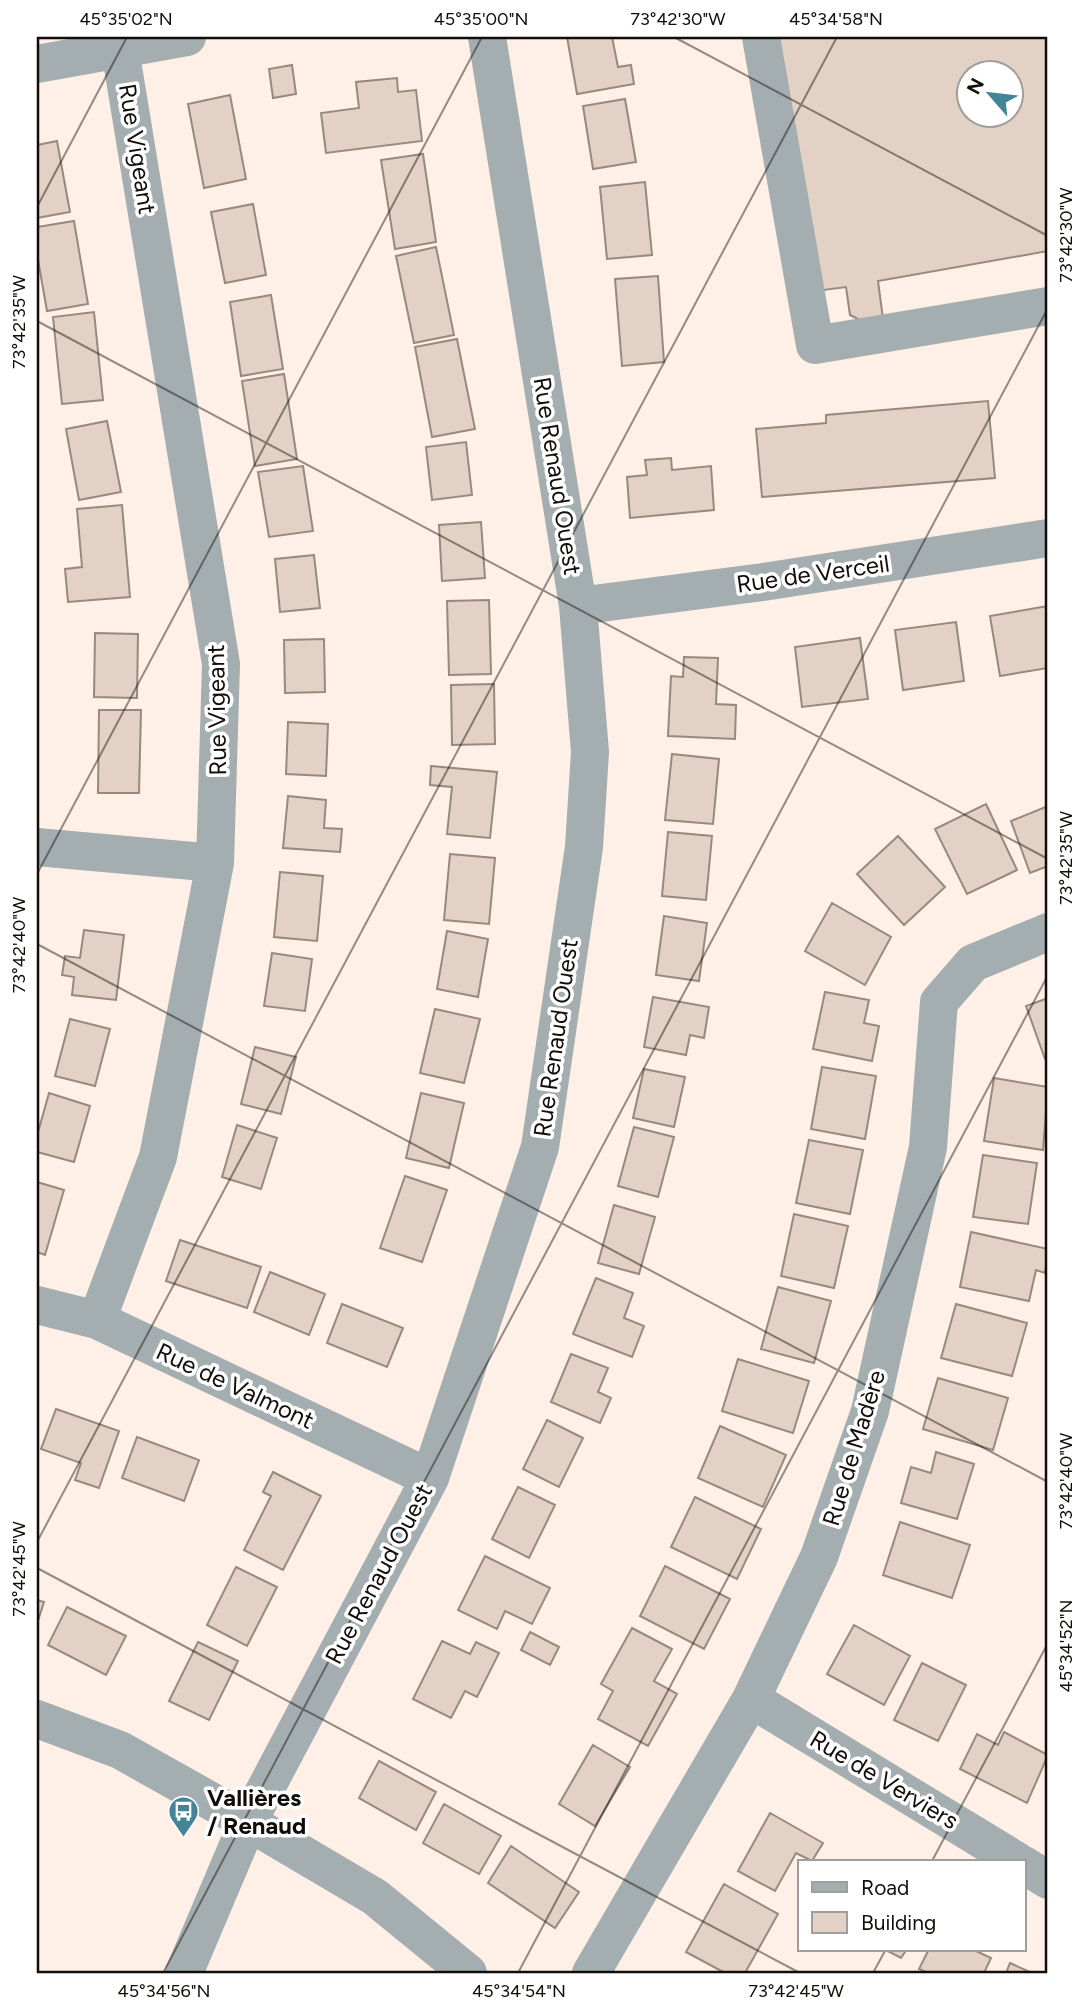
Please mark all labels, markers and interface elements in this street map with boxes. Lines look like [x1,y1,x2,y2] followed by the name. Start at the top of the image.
[79,8,173,30] text: 45°35'02"N
[434,8,528,30] text: 45°35'00"N
[630,8,726,30] text: 73°42'30"W
[789,8,883,30] text: 45°34'58"N
[956,60,1026,130] north arrow
[962,74,989,98] text: N
[113,82,162,216] street label: Rue Vigeant
[1055,187,1077,283] text: 73°42'30"W
[8,274,30,369] text: 73°42'35"W
[528,375,587,577] street label: Rue Renaud Ouest
[734,548,891,599] street label: Rue de Verceil
[201,644,232,776] street label: Rue Vigeant
[1055,810,1077,905] text: 73°42'35"W
[8,896,30,993] text: 73°42'40"W
[527,937,584,1139] street label: Rue Renaud Ouest
[152,1336,319,1435] street label: Rue de Valmont
[816,1366,891,1529] street label: Rue de Madère
[1055,1432,1077,1529] text: 73°42'40"W
[319,1479,438,1669] street label: Rue Renaud Ouest
[8,1521,30,1617] text: 73°42'45"W
[1055,1600,1077,1692] text: 45°34'52"N
[805,1724,964,1835] street label: Rue de Verviers
[207,1783,306,1840] place label: Vallières / Renaud
[167,1795,201,1839] bus stop icon: Vallières / Renaud
[798,1860,1026,1951] legend
[861,1875,909,1900] text: Road
[861,1910,936,1935] text: Building
[118,1980,210,2002] text: 45°34'56"N
[472,1980,566,2002] text: 45°34'54"N
[748,1980,844,2002] text: 73°42'45"W

